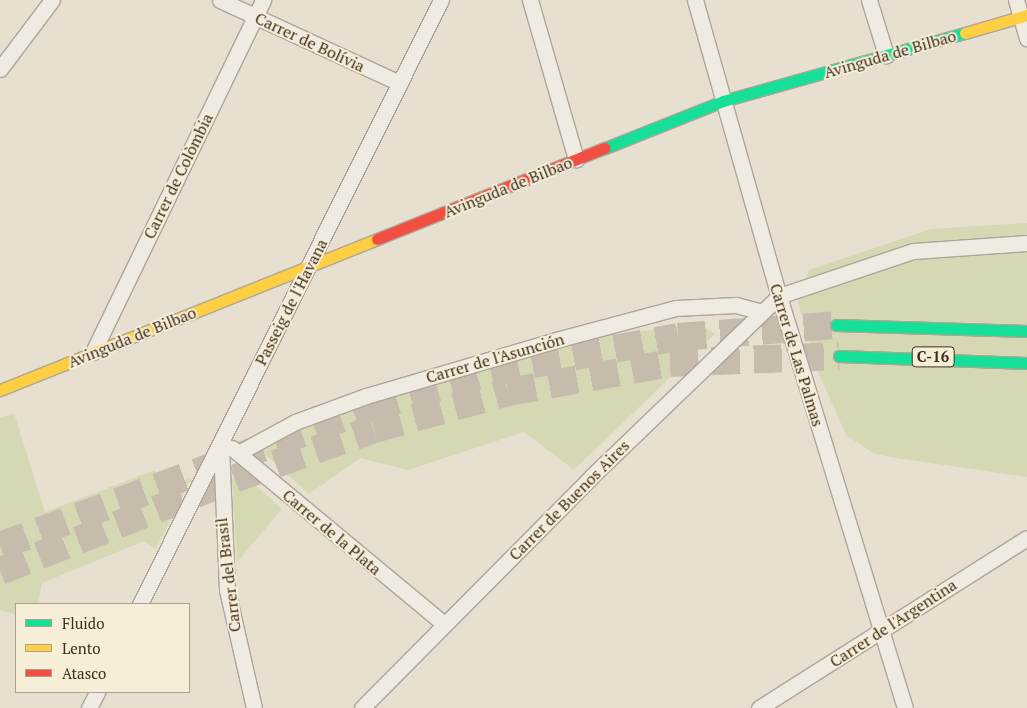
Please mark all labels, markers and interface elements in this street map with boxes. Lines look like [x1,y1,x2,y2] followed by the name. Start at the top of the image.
[252,8,368,76] street label: Carrer de Bolívia
[822,26,958,82] street label: Avinguda de Bilbao
[139,110,217,242] street label: Carrer de Colòmbia
[441,153,575,221] street label: Avinguda de Bilbao
[251,236,331,368] street label: Passeig de l'Havana
[766,281,828,429] street label: Carrer de Las Palmas
[65,303,199,371] street label: Avinguda de Bilbao
[424,329,566,387] street label: Carrer de l'Asunción
[910,344,956,370] road number: C-16
[505,436,633,564] street label: Carrer de Buenos Aires
[279,485,385,579] street label: Carrer de la Plata
[211,517,245,633] street label: Carrer del Brasil
[826,575,960,671] street label: Carrer de l'Argentina
[15,603,190,693] legend
[62,613,104,633] text: Fluido
[62,638,101,658] text: Lento
[62,663,106,683] text: Atasco

